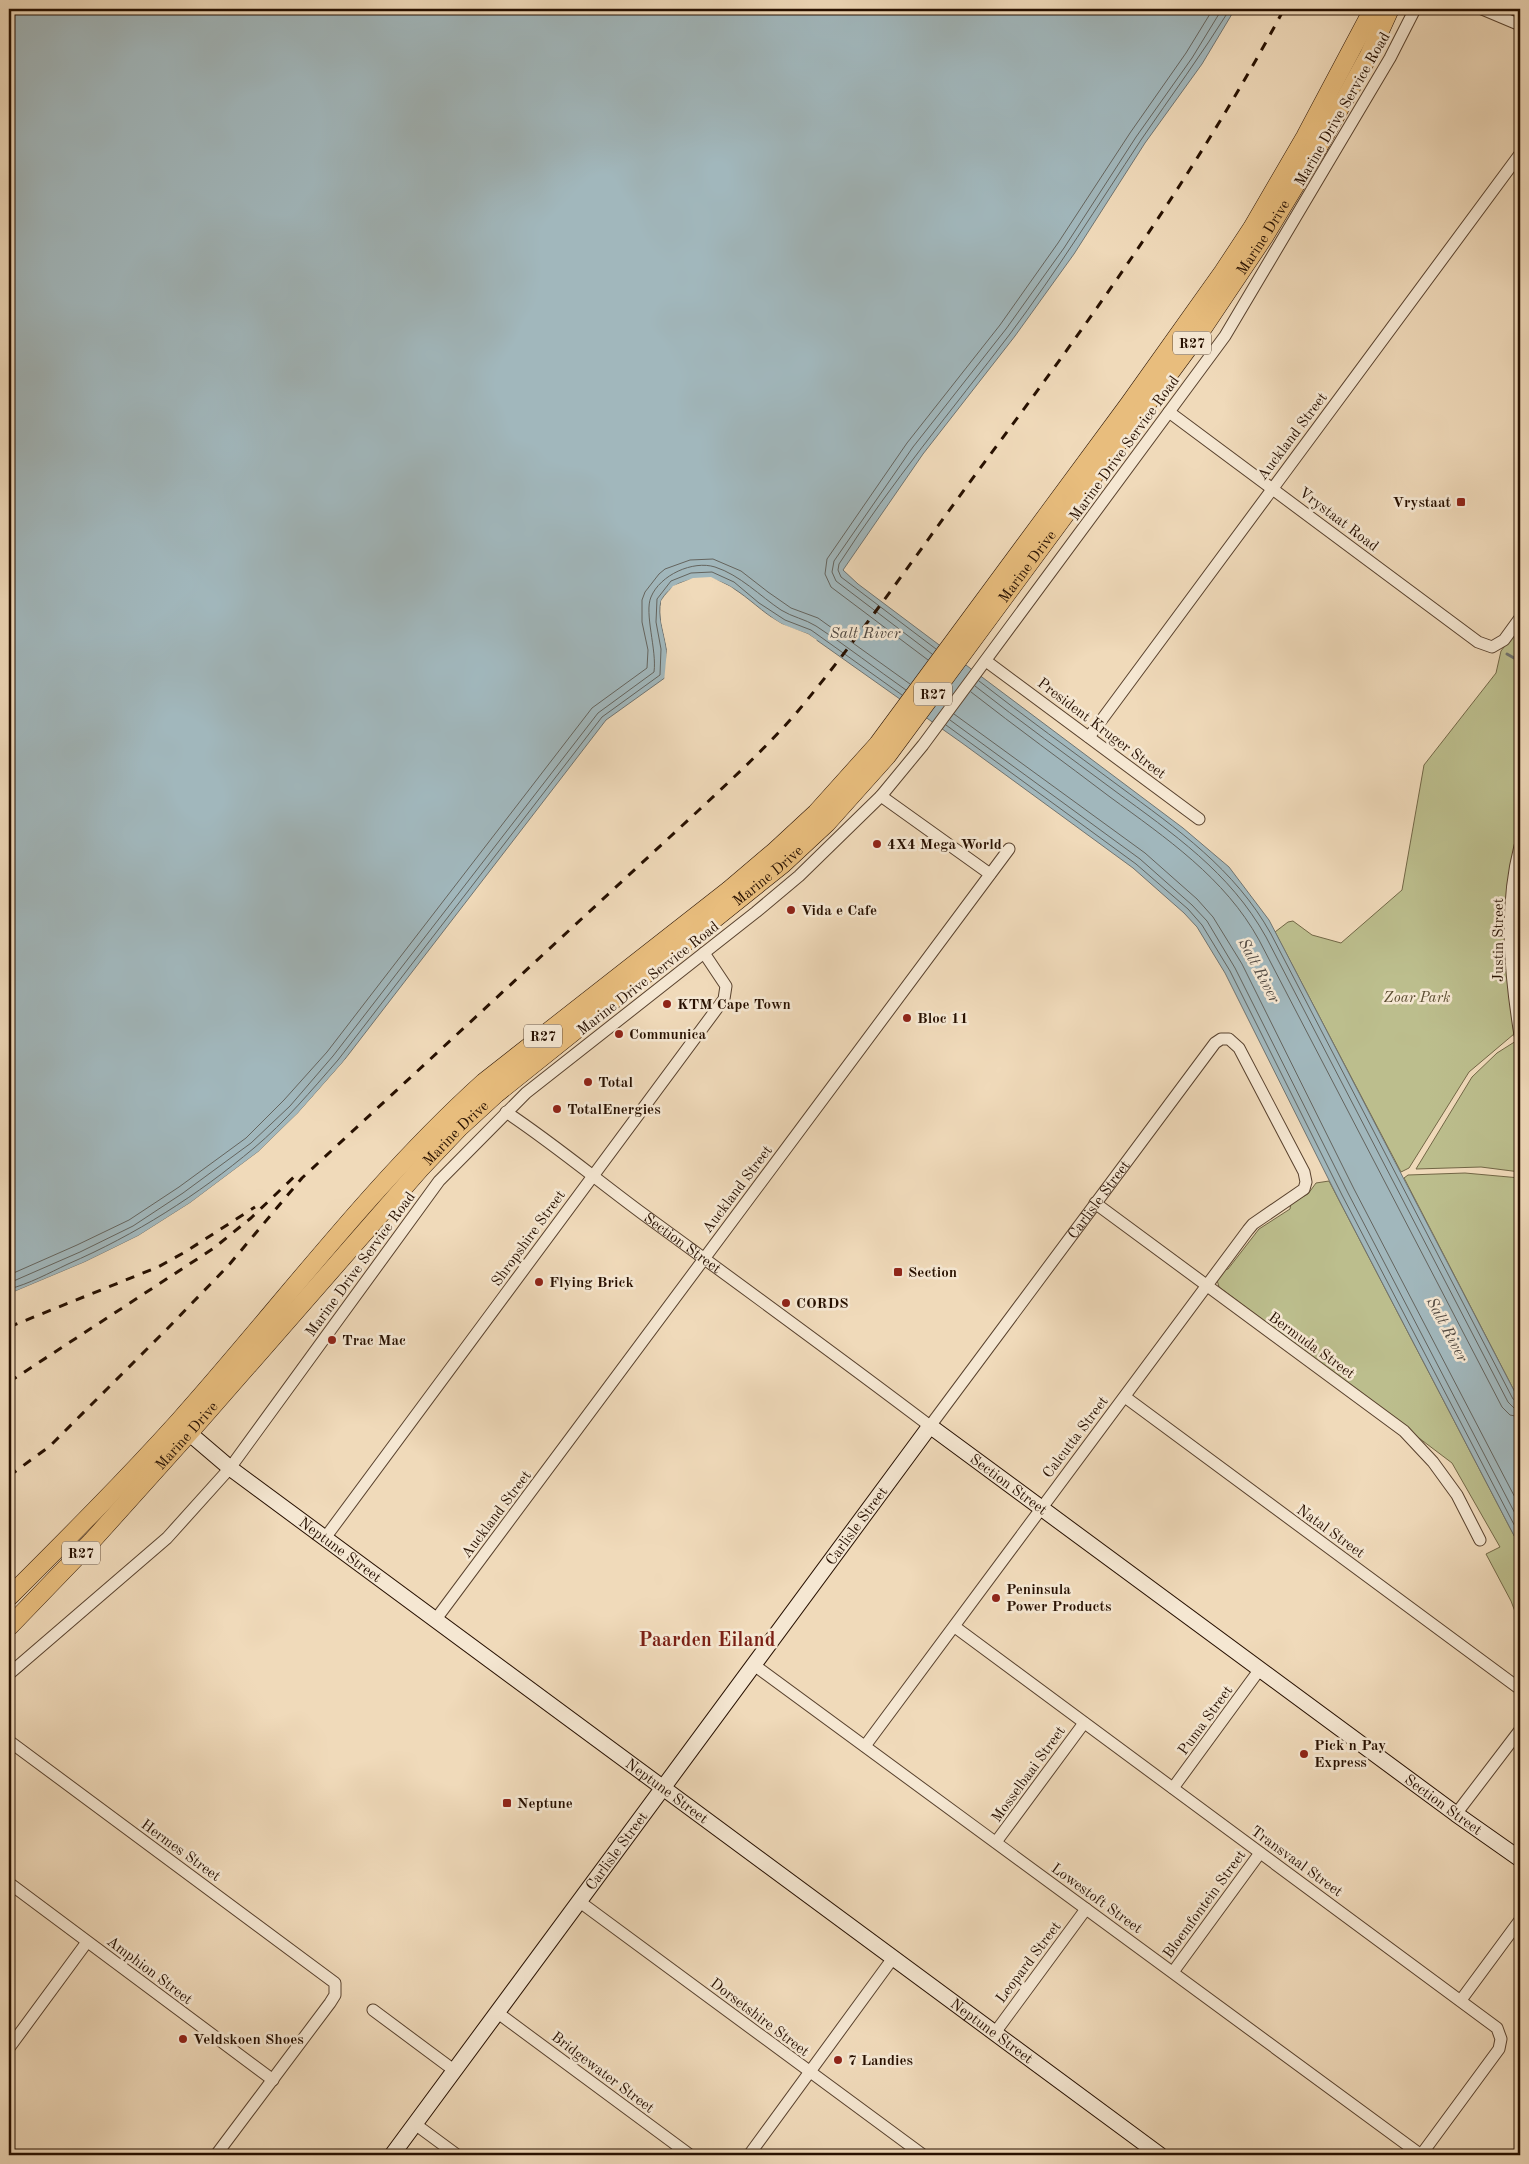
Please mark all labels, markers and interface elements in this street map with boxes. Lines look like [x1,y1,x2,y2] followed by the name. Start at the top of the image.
[1293,30,1394,189] street label: Marine Drive Service Road
[1235,198,1293,278] street label: Marine Drive
[1173,332,1211,354] road number: R27
[1068,374,1183,524] street label: Marine Drive Service Road
[1256,390,1331,483] street label: Auckland Street
[1296,486,1381,555] street label: Vrystaat Road
[1392,496,1452,511] place label: Vrystaat
[1455,496,1467,508] marker: Vrystaat
[997,528,1060,606] street label: Marine Drive
[830,626,901,642] water label: Salt River
[1034,676,1168,782] street label: President Kruger Street
[914,682,952,706] road number: R27
[871,838,883,850] marker: 4X4 Mega World
[887,838,1002,853] place label: 4X4 Mega World
[731,843,807,910] street label: Marine Drive
[1492,898,1507,982] street label: Justin Street
[785,904,797,916] marker: Vida e Cafe
[801,904,877,919] place label: Vida e Cafe
[575,919,723,1039] street label: Marine Drive Service Road
[1235,936,1282,1007] water label: Salt River
[1384,991,1450,1006] park label: Zoar Park
[661,998,673,1010] marker: KTM Cape Town
[677,998,791,1013] place label: KTM Cape Town
[901,1012,913,1024] marker: Bloc 11
[917,1012,968,1027] place label: Bloc 11
[524,1024,562,1048] road number: R27
[613,1028,625,1040] marker: Communica
[629,1028,707,1043] place label: Communica
[582,1076,594,1088] marker: Total
[598,1076,633,1091] place label: Total
[421,1099,492,1170] street label: Marine Drive
[551,1103,563,1115] marker: TotalEnergies
[567,1103,661,1118] place label: TotalEnergies
[701,1143,776,1236] street label: Auckland Street
[1066,1158,1134,1242] street label: Carlisle Street
[489,1188,569,1290] street label: Shropshire Street
[304,1190,419,1340] street label: Marine Drive Service Road
[640,1211,723,1277] street label: Section Street
[892,1266,904,1278] marker: Section
[908,1266,957,1281] place label: Section
[533,1276,545,1288] marker: Flying Brick
[549,1276,634,1291] place label: Flying Brick
[1423,1295,1470,1366] water label: Salt River
[780,1297,792,1309] marker: CORDS
[796,1297,849,1312] place label: CORDS
[1265,1310,1357,1382] street label: Bermuda Street
[326,1334,338,1346] marker: Trac Mac
[342,1334,406,1349] place label: Trac Mac
[1041,1394,1112,1482] street label: Calcutta Street
[153,1400,222,1474] street label: Marine Drive
[967,1452,1049,1519] street label: Section Street
[460,1468,535,1561] street label: Auckland Street
[824,1485,891,1569] street label: Carlisle Street
[1294,1503,1367,1562] street label: Natal Street
[295,1515,384,1586] street label: Neptune Street
[62,1542,100,1565] road number: R27
[1006,1583,1112,1615] place label: Peninsula Power Products
[990,1592,1002,1604] marker: Peninsula Power Products
[639,1631,776,1651] district label: Paarden Eiland
[1176,1684,1236,1758] street label: Puma Street
[989,1724,1069,1826] street label: Mosselbaai Street
[1314,1739,1386,1771] place label: Pick n Pay Express
[1298,1748,1310,1760] marker: Pick n Pay Express
[622,1757,710,1827] street label: Neptune Street
[1401,1773,1484,1839] street label: Section Street
[501,1797,513,1809] marker: Neptune
[517,1797,573,1812] place label: Neptune
[584,1810,651,1894] street label: Carlisle Street
[138,1817,223,1885] street label: Hermes Street
[1248,1824,1345,1900] street label: Transvaal Street
[1161,1848,1249,1962] street label: Bloemfontein Street
[1048,1861,1144,1937] street label: Lowestoft Street
[994,1919,1065,2006] street label: Leopard Street
[104,1934,195,2008] street label: Amphion Street
[707,1976,811,2060] street label: Dorsetshire Street
[947,1997,1035,2067] street label: Neptune Street
[548,2030,656,2117] street label: Bridgewater Street
[177,2033,189,2045] marker: Veldskoen Shoes
[193,2033,304,2048] place label: Veldskoen Shoes
[832,2054,844,2066] marker: 7 Landies
[848,2054,913,2069] place label: 7 Landies

